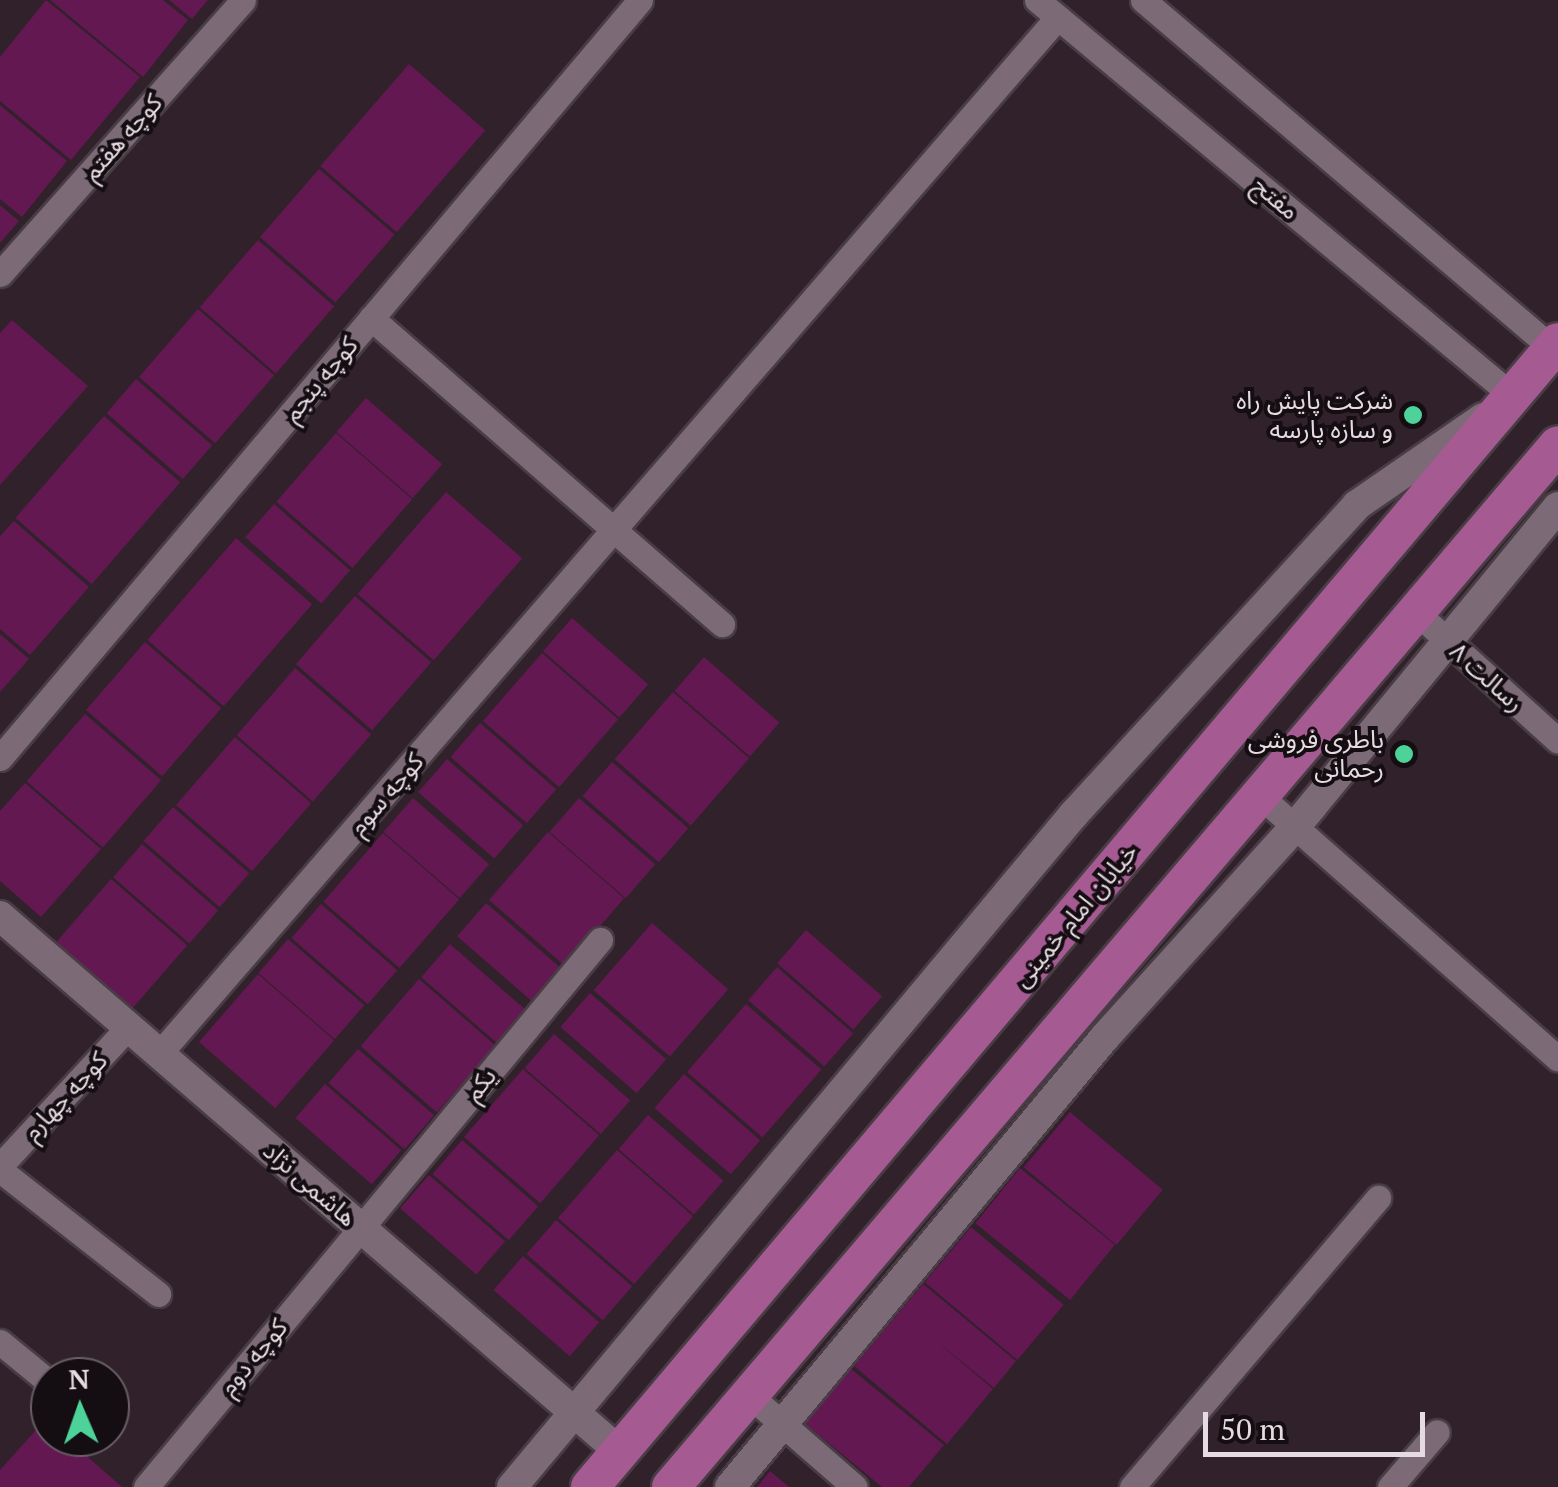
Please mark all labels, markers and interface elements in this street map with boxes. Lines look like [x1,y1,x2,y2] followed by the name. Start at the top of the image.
[76,88,168,186] street label: کوچه هفتم
[1247,170,1305,226] street label: مفتح
[276,331,364,427] street label: کوچه پنجم
[1236,386,1393,445] place label: شرکت پایش راه و سازه پارسه
[1402,404,1424,426] marker: شرکت پایش راه و سازه پارسه
[1444,636,1530,718] street label: رسالت ۸
[1248,725,1384,784] place label: باطری فروشی رحمانی
[1393,743,1415,765] marker: باطری فروشی رحمانی
[342,747,430,841] street label: کوچه سوم
[1006,837,1144,993] street label: خیابان امام خمینی
[17,1046,113,1146] street label: کوچه چهارم
[458,1061,502,1107] street label: یکم
[257,1135,363,1233] street label: هاشمی نژاد
[213,1313,293,1401] street label: کوچه دوم
[30,1357,130,1457] north arrow
[68,1360,90,1397] text: N
[1208,1392,1430,1454] scale bar
[1220,1409,1285,1449] text: 50 m

